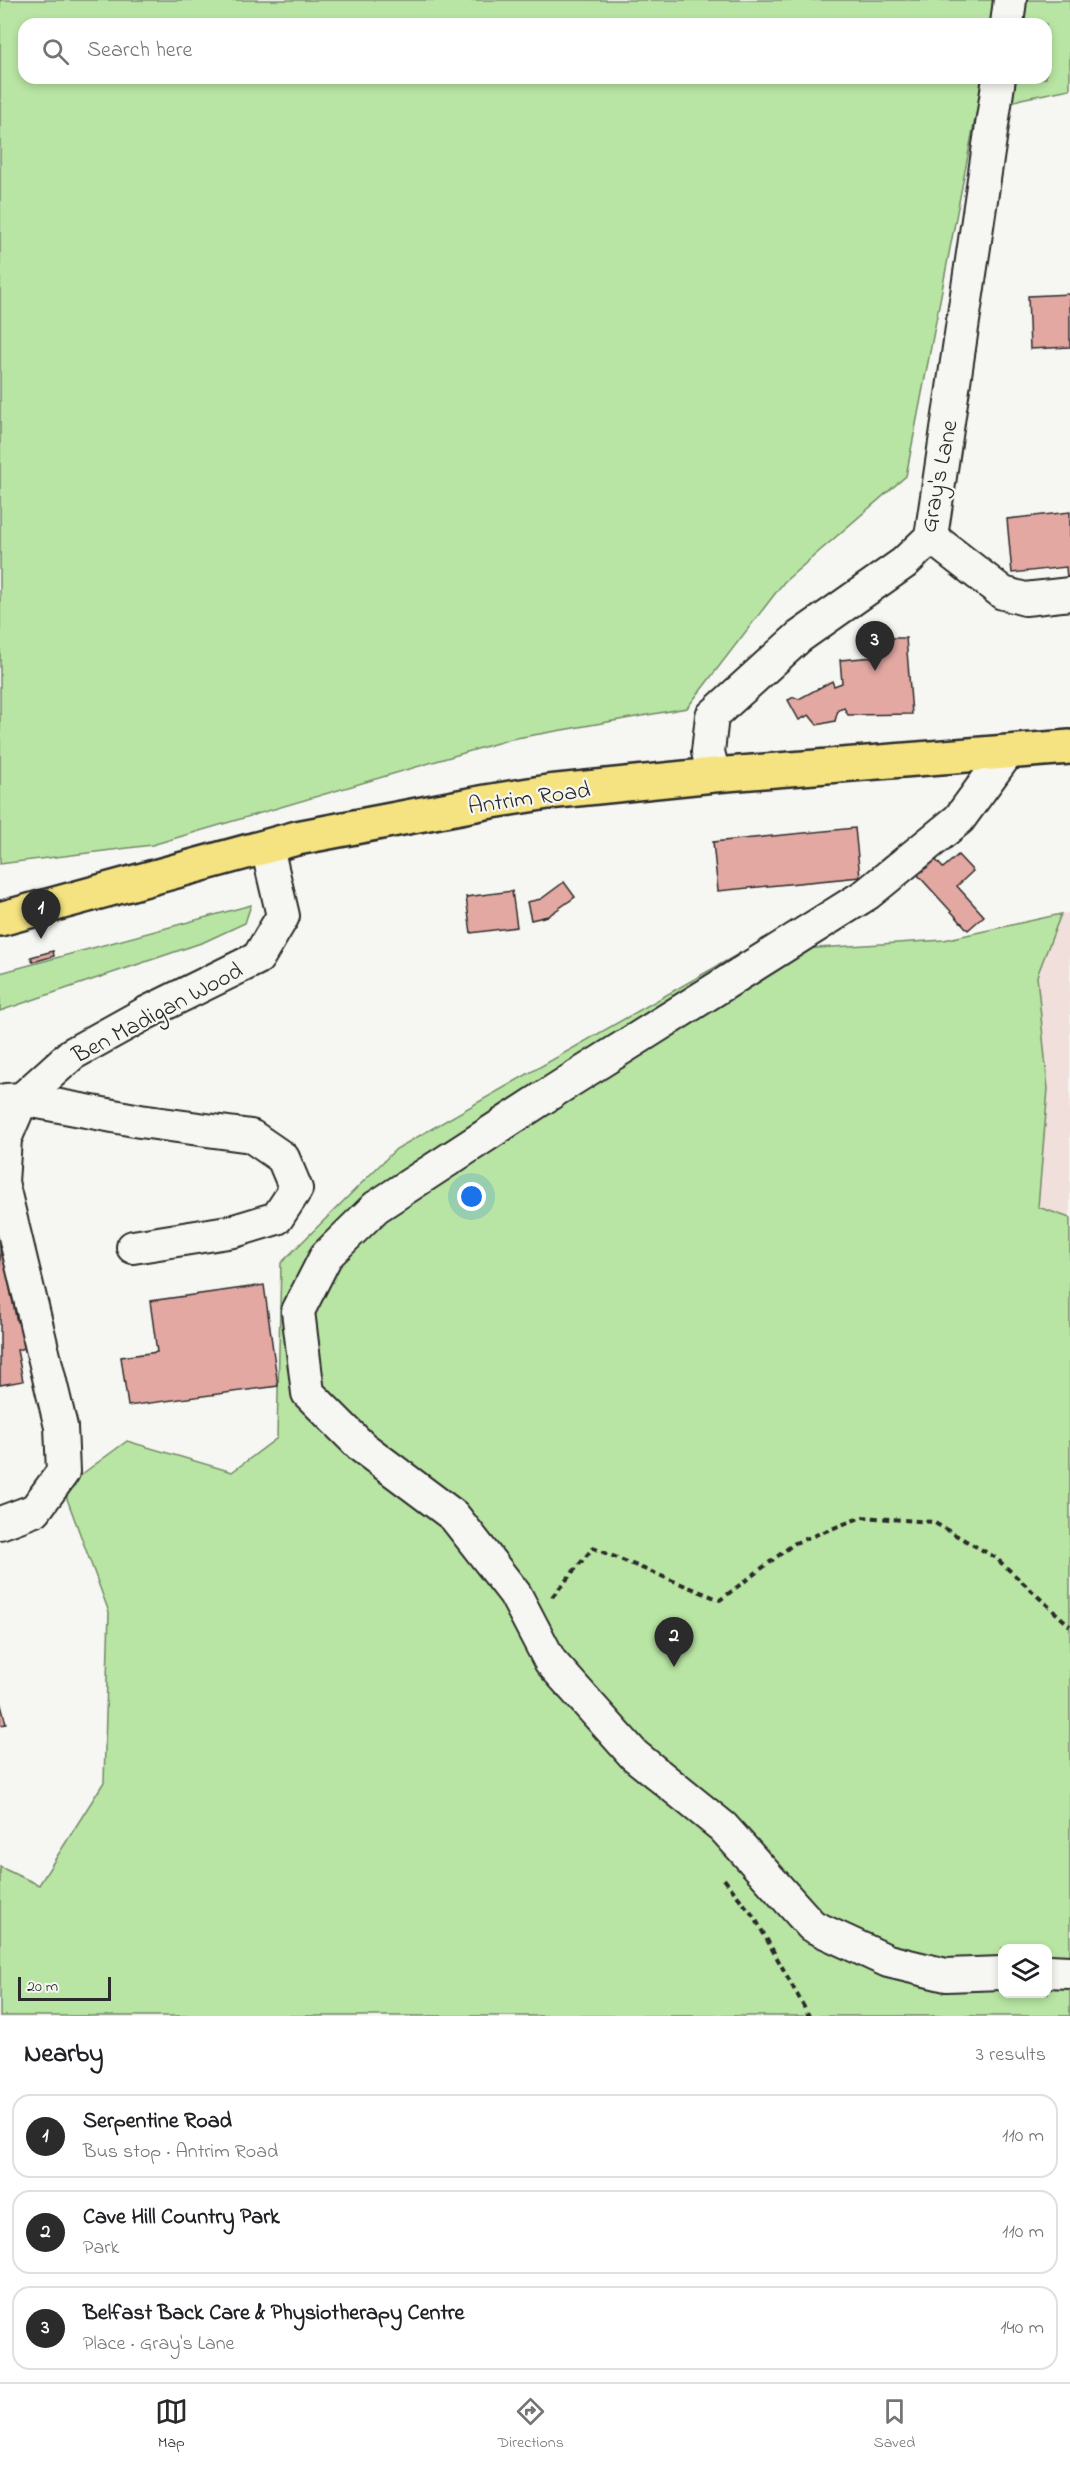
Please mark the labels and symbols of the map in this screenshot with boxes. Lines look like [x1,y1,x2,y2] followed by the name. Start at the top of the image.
[912,417,970,536] street label: Gray's Lane
[856,622,894,671] pin: 3
[466,773,593,825] street label: Antrim Road
[22,890,60,939] pin: 1
[66,954,250,1074] street label: Ben Madigan Wood
[457,1182,486,1211] your location
[654,1618,694,1667] pin: 2
[18,1974,111,2002] scale bar

